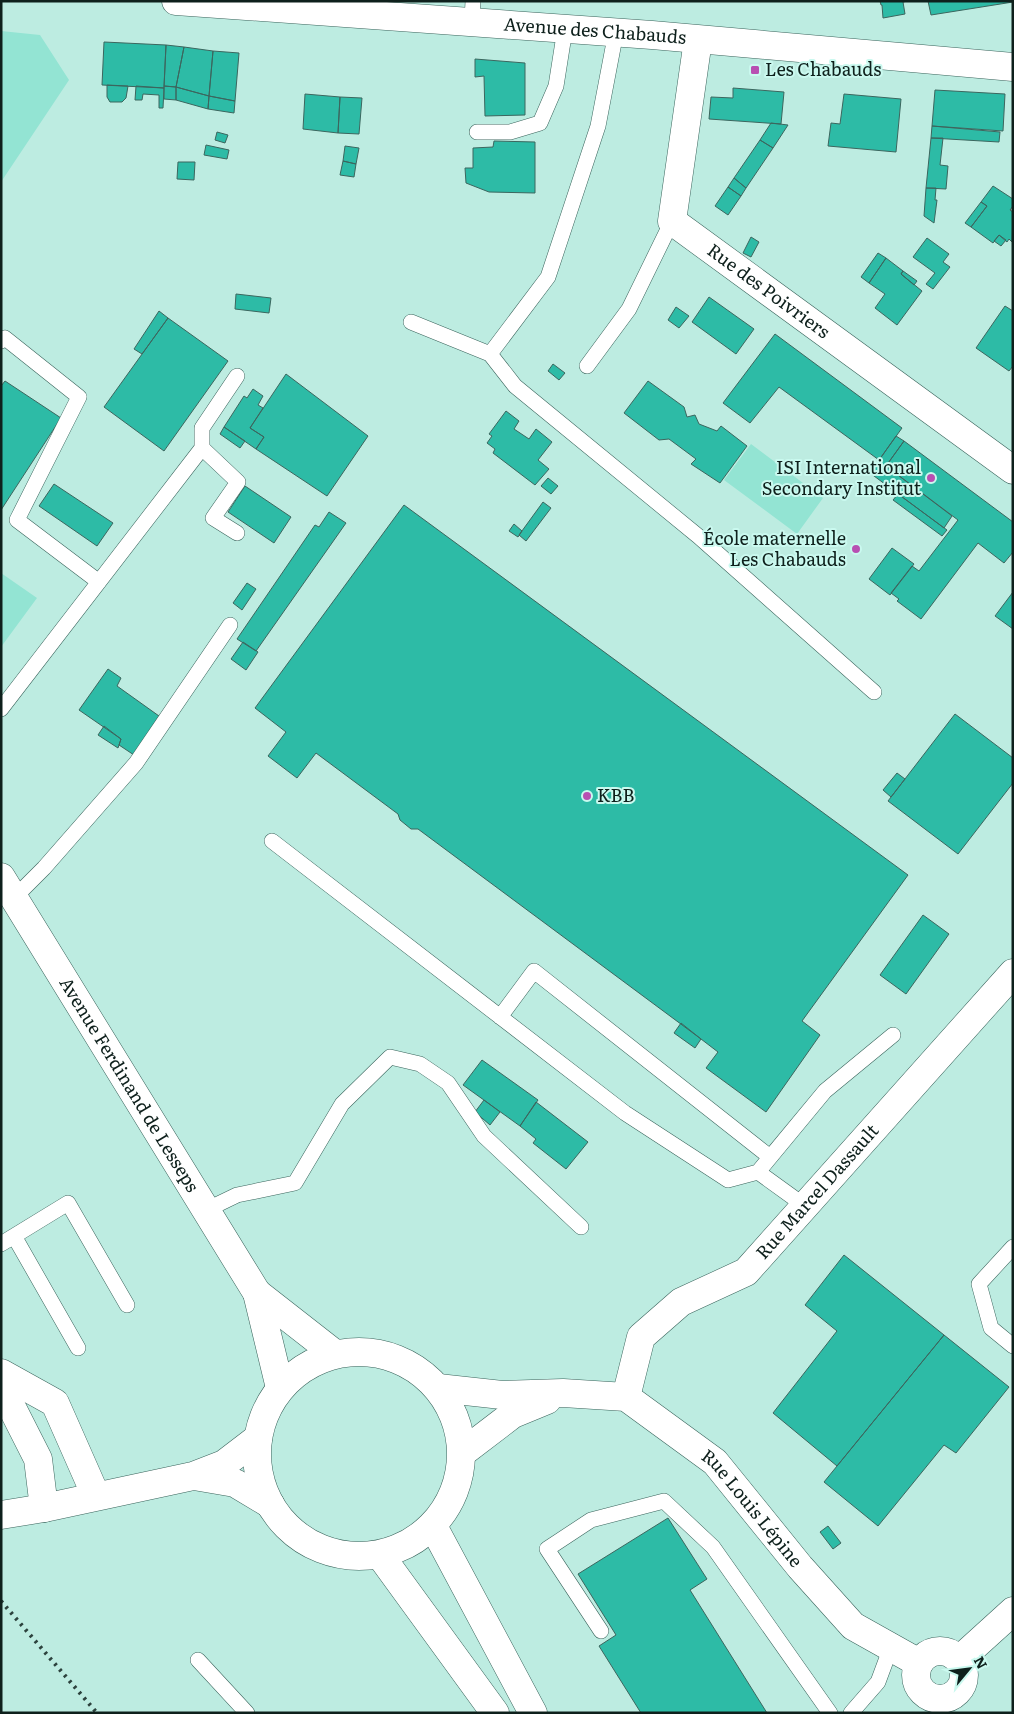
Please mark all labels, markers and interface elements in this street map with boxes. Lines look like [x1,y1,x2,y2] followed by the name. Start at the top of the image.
[503,9,687,50] street label: Avenue des Chabauds
[765,55,882,82] place label: Les Chabauds
[749,64,761,76] marker: Les Chabauds
[702,236,836,344] street label: Rue des Poivriers
[762,453,922,501] place label: ISI International Secondary Institut
[925,472,937,484] marker: ISI International Secondary Institut
[703,524,846,572] place label: École maternelle Les Chabauds
[850,543,862,555] marker: École maternelle Les Chabauds
[597,781,634,808] place label: KBB
[581,790,593,802] marker: KBB
[54,971,207,1197] street label: Avenue Ferdinand de Lesseps
[749,1117,885,1264] street label: Rue Marcel Dassault
[697,1442,810,1573] street label: Rue Louis Lépine
[944,1644,994,1694] north arrow
[970,1652,993,1672] text: N

